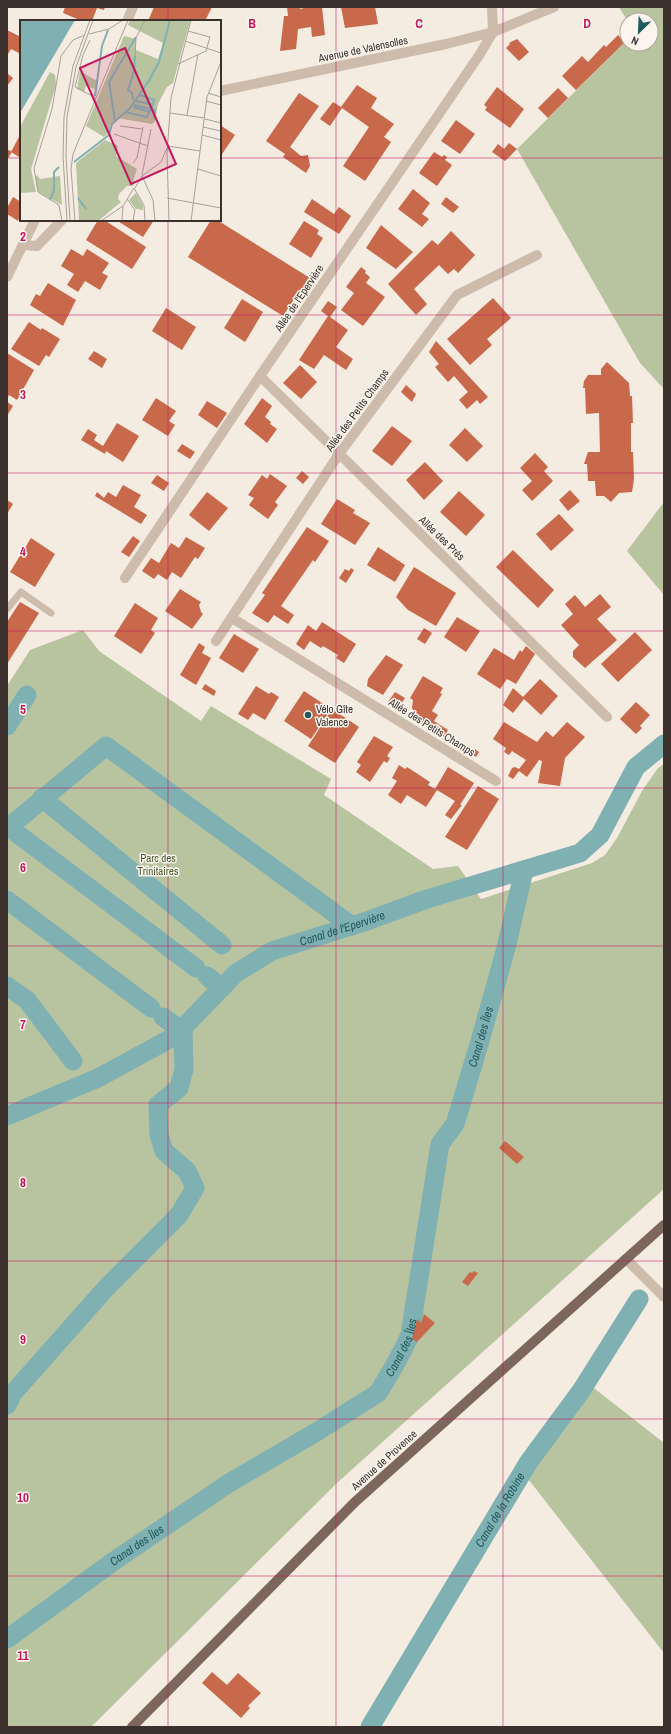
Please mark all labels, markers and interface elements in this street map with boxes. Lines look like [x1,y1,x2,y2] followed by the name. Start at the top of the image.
[619,12,659,52] north arrow
[248,15,256,32] text: B
[415,15,423,32] text: C
[583,15,591,32] text: D
[20,20,221,221] inset map
[316,33,409,66] street label: Avenue de Valensolles
[629,33,641,49] text: N
[20,228,26,245] text: 2
[271,262,327,335] street label: Allée de l'Epervière
[322,366,392,455] street label: Allée des Petits Champs
[20,386,26,403] text: 3
[415,512,468,564] street label: Allée des Prés
[20,543,26,560] text: 4
[386,694,478,759] street label: Allée des Petits Champs
[20,701,26,718] text: 5
[316,702,353,729] place label: Vélo Gîte Valence
[303,710,313,720] marker: Vélo Gîte Valence
[138,851,179,878] park label: Parc des Trinitaires
[20,859,26,876] text: 6
[298,907,388,950] water label: Canal de l'Epervière
[465,1005,497,1069] water label: Canal des Îles
[20,1016,26,1033] text: 7
[20,1174,26,1191] text: 8
[382,1317,420,1380] water label: Canal des Îles
[20,1331,26,1348] text: 9
[348,1427,420,1494] street label: Avenue de Provence
[471,1469,529,1550] water label: Canal de la Robine
[17,1489,29,1506] text: 10
[106,1521,167,1570] water label: Canal des Îles
[17,1647,29,1664] text: 11

